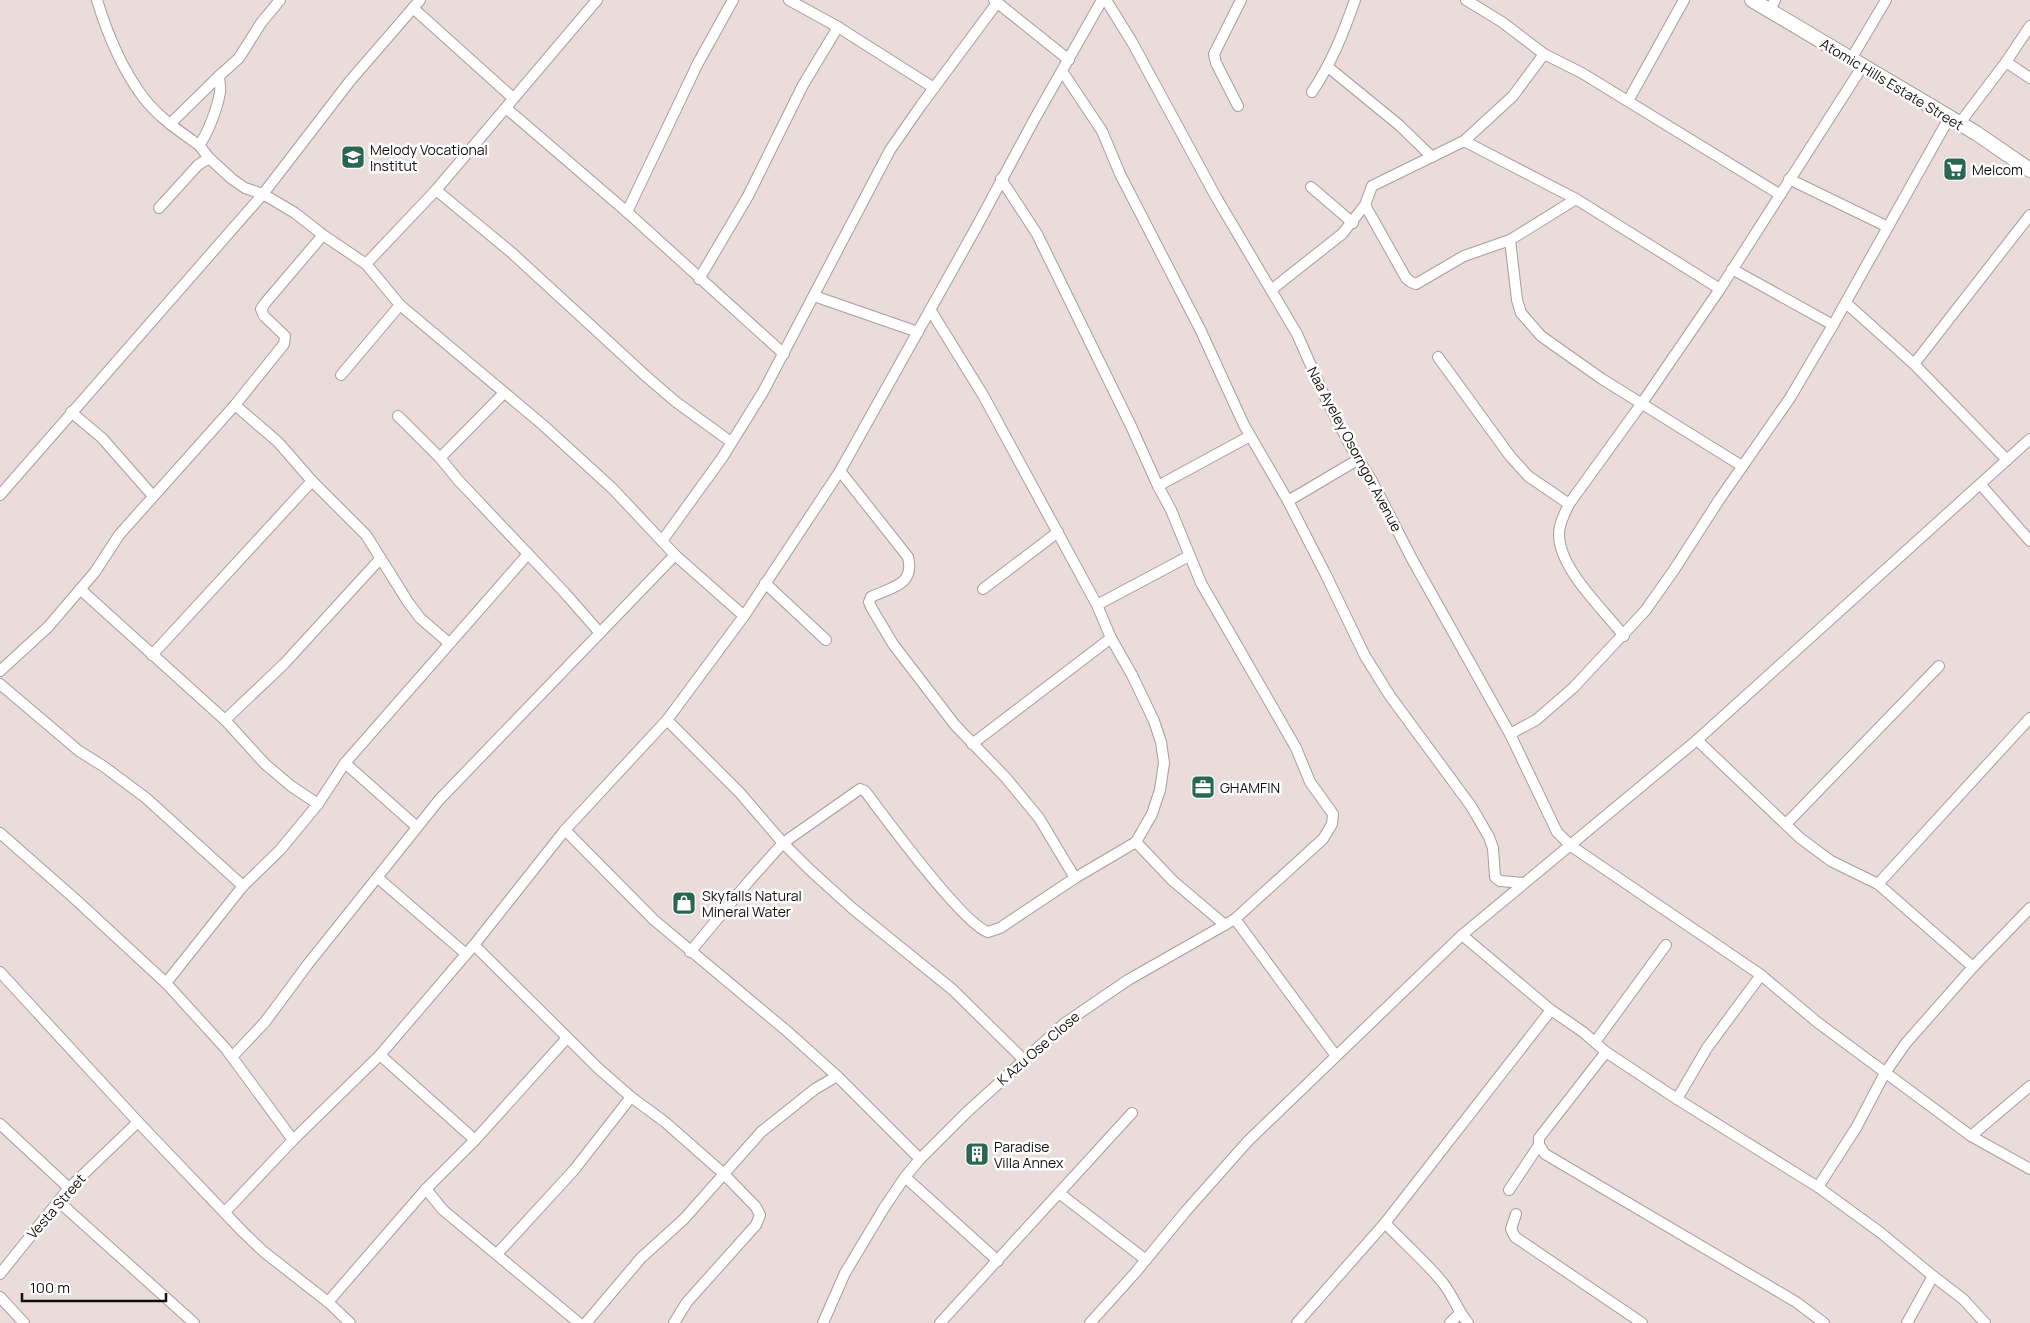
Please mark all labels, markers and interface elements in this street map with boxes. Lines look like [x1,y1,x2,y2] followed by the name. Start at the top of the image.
[1817,34,1967,134] street label: Atomic Hills Estate Street
[370,140,488,175] place label: Melody Vocational Institut
[340,144,366,170] school or university icon: Melody Vocational Institut
[1942,156,1968,182] supermarket icon: Melcom
[1972,160,2023,179] place label: Melcom
[1303,363,1407,535] street label: Naa Ayeley Osorngor Avenue
[1190,774,1216,800] office icon: GHAMFIN
[1220,778,1280,797] place label: GHAMFIN
[702,886,802,921] place label: Skyfalls Natural Mineral Water
[671,890,697,916] shop icon: Skyfalls Natural Mineral Water
[993,1007,1083,1089] street label: K Azu Ose Close
[994,1137,1064,1172] place label: Paradise Villa Annex
[964,1141,990,1167] building icon: Paradise Villa Annex
[22,1169,90,1243] street label: Vesta Street
[22,1270,166,1302] scale bar
[30,1277,70,1298] text: 100 m

